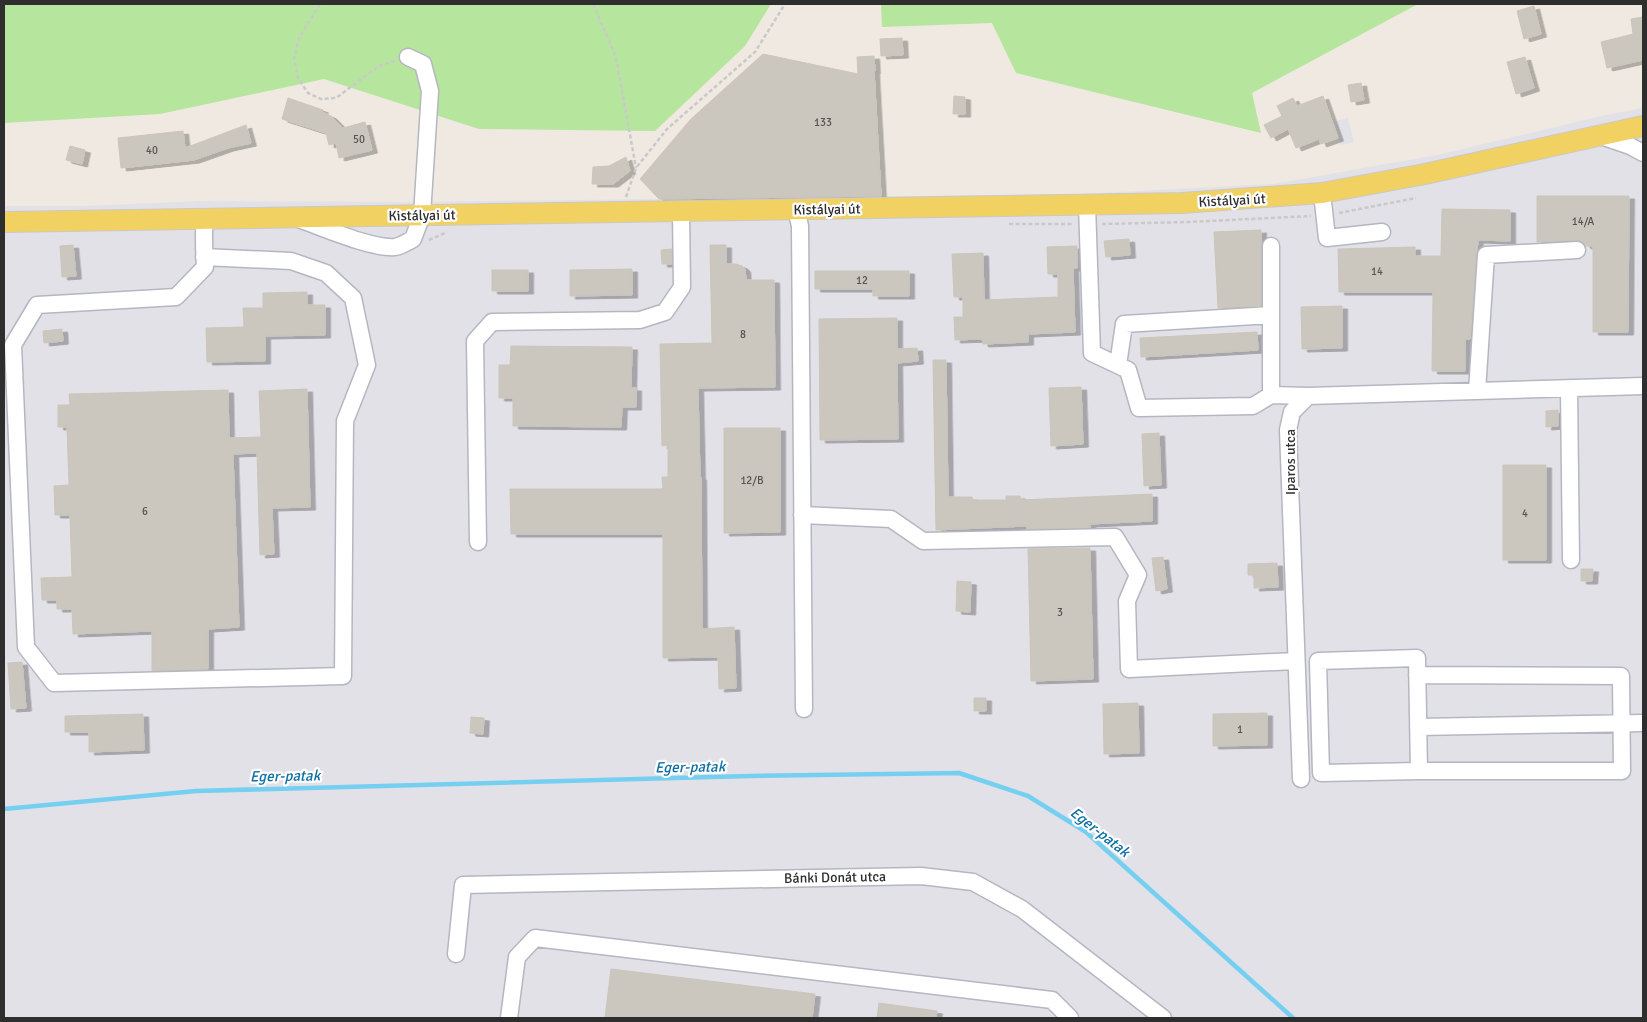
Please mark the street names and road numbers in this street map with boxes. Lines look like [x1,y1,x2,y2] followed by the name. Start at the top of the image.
[1198,190,1266,211] street label: Kistályai út
[793,200,861,219] street label: Kistályai út
[388,206,456,225] street label: Kistályai út
[1282,429,1299,495] street label: Iparos utca
[784,868,886,887] street label: Bánki Donát utca

